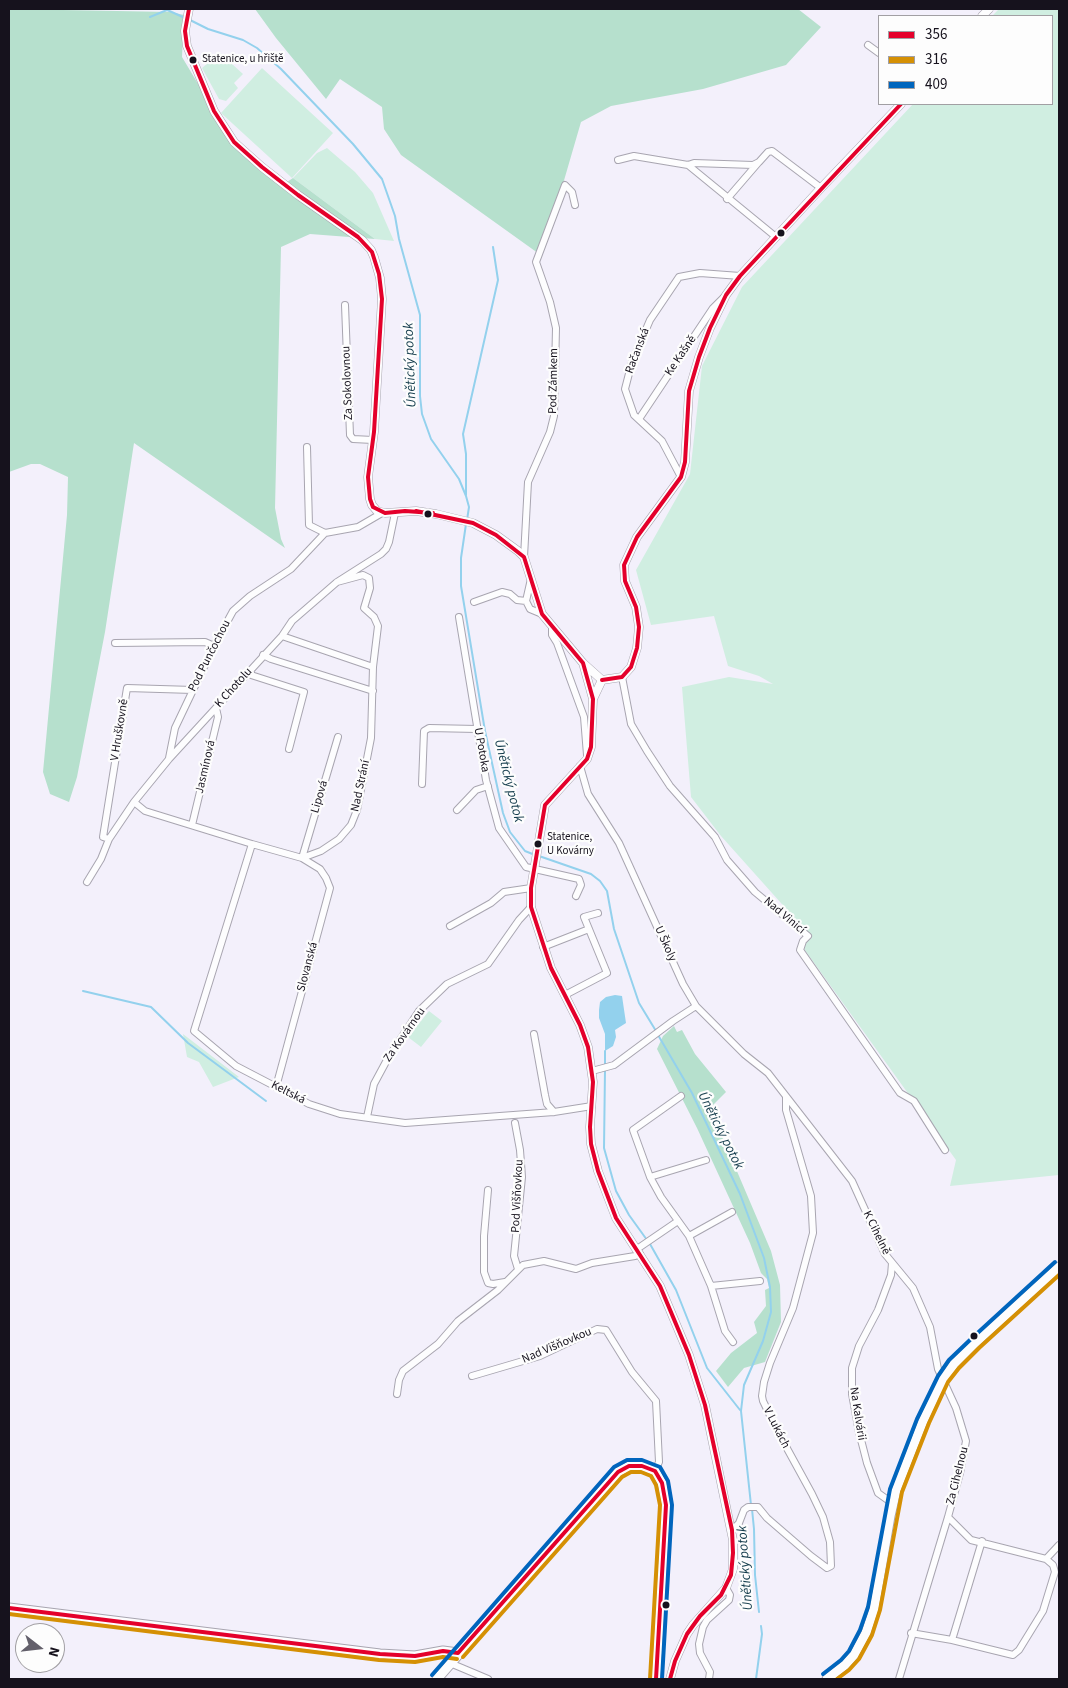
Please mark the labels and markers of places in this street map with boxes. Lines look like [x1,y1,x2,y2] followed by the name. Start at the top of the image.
[202,53,284,67] place label: Statenice, u hřiště
[188,55,198,65] marker: Statenice, u hřiště
[776,228,786,238] unlabelled marker
[423,509,433,519] unlabelled marker
[547,831,594,857] place label: Statenice, U Kovárny
[533,839,543,849] marker: Statenice, U Kovárny
[969,1331,979,1341] unlabelled marker
[661,1600,671,1610] unlabelled marker

